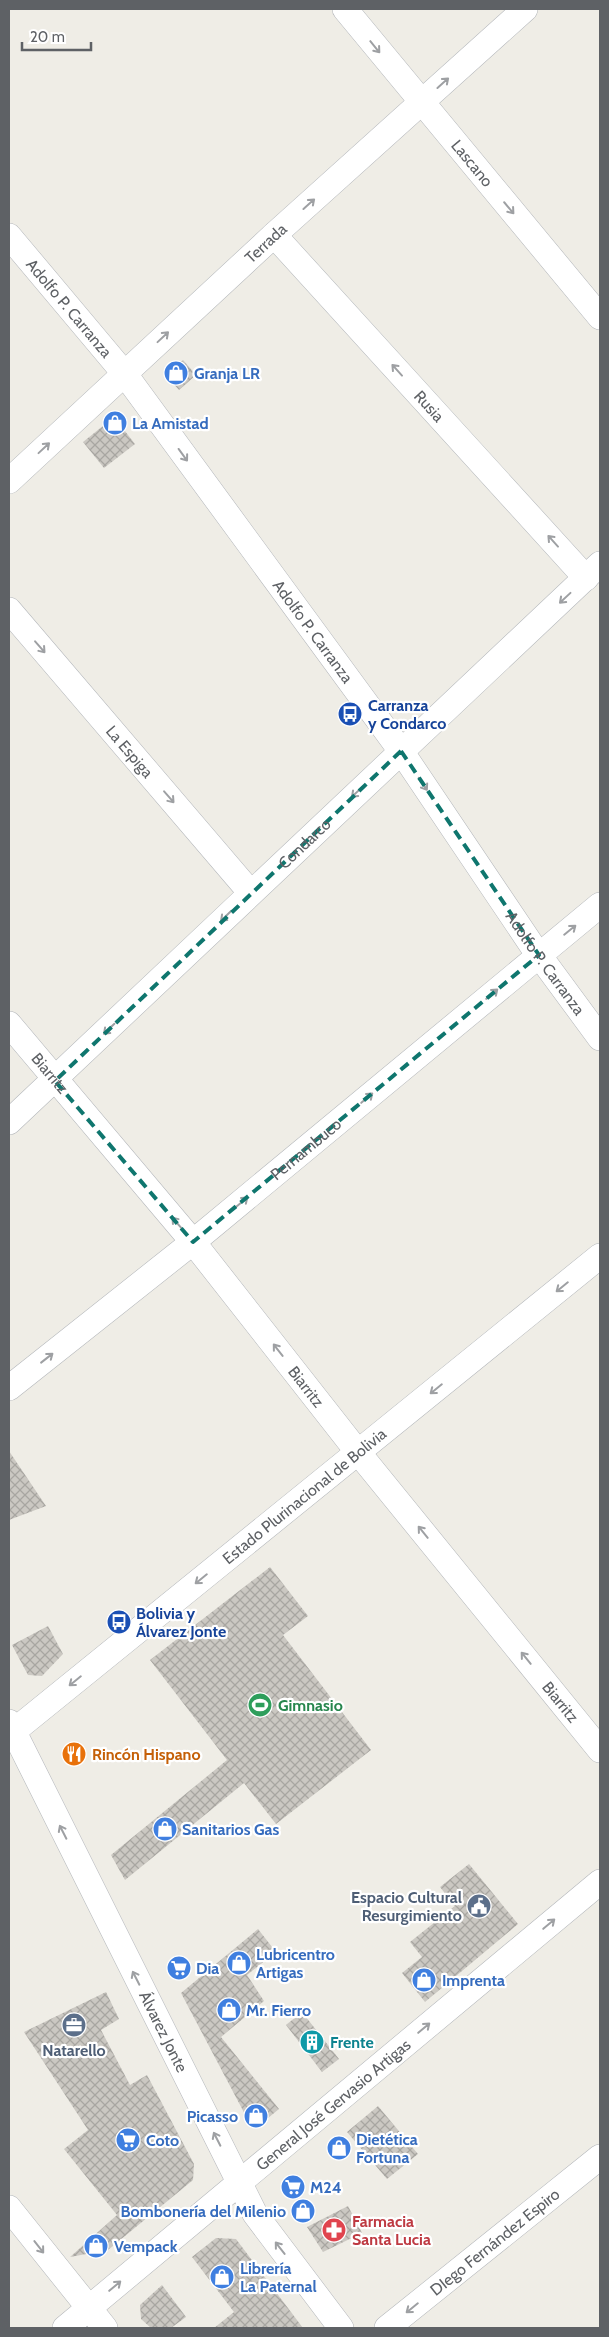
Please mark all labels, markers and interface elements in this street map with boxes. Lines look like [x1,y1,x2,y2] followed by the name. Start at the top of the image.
[22,20,91,52] scale bar
[30,28,65,46] text: 20 m
[370,40,381,53] one-way arrow
[436,78,449,89] one-way arrow
[448,136,498,190] street label: Lascano
[303,198,316,210] one-way arrow
[503,201,514,214] one-way arrow
[241,219,290,267] street label: Terrada
[23,255,116,361] street label: Adolfo P. Carranza
[157,331,170,343] one-way arrow
[163,360,189,386] shop icon: Granja LR
[391,363,403,376] one-way arrow
[194,364,260,383] place label: Granja LR
[410,386,449,426] street label: Rusia
[102,410,128,436] shop icon: La Amistad
[132,414,209,433] place label: La Amistad
[38,442,51,454] one-way arrow
[178,448,189,461] one-way arrow
[547,535,559,548] one-way arrow
[269,576,357,687] street label: Adolfo P. Carranza
[558,592,571,603] one-way arrow
[35,641,46,654] one-way arrow
[368,696,446,733] place label: Carranza y Condarco
[337,701,363,727] bus stop icon: Carranza y Condarco
[102,721,158,782] street label: La Espiga
[418,777,428,791] one-way arrow
[350,786,363,798] one-way arrow
[163,791,175,804] one-way arrow
[274,814,334,872] street label: Condarco
[502,907,589,1019] street label: Adolfo P. Carranza
[219,910,232,922] one-way arrow
[563,924,576,935] one-way arrow
[485,988,498,999] one-way arrow
[102,1023,115,1035] one-way arrow
[28,1049,73,1097] street label: Biarritz
[360,1092,373,1103] one-way arrow
[266,1114,345,1184] street label: Pernambuco
[235,1196,248,1207] one-way arrow
[171,1217,182,1230] one-way arrow
[556,1281,569,1292] one-way arrow
[272,1344,283,1357] one-way arrow
[40,1353,54,1363] one-way arrow
[284,1362,329,1411] street label: Biarritz
[430,1383,443,1394] one-way arrow
[219,1424,390,1568] street label: Estado Plurinacional de Bolivia
[418,1525,429,1538] one-way arrow
[195,1574,208,1585] one-way arrow
[136,1604,226,1641] place label: Bolivia y Álvarez Jonte
[106,1609,132,1635] bus stop icon: Bolivia y Álvarez Jonte
[520,1652,531,1665] one-way arrow
[68,1676,81,1687] one-way arrow
[539,1677,583,1726] street label: Biarritz
[247,1692,273,1718] sports icon: Gimnasio
[278,1696,343,1715] place label: Gimnasio
[61,1741,87,1767] restaurant icon: Rincón Hispano
[92,1745,201,1764] place label: Rincón Hispano
[152,1816,178,1842] shop icon: Sanitarios Gas
[182,1820,280,1839] place label: Sanitarios Gas
[58,1825,67,1840] one-way arrow
[351,1888,462,1925] place label: Espacio Cultural Resurgimiento
[466,1893,492,1919] public building icon: Espacio Cultural Resurgimiento
[542,1919,555,1930] one-way arrow
[256,1945,335,1982] place label: Lubricentro Artigas
[226,1950,252,1976] shop icon: Lubricentro Artigas
[166,1955,192,1981] supermarket icon: Dia
[196,1959,219,1978] place label: Dia
[411,1967,437,1993] shop icon: Imprenta
[131,1970,141,1985] one-way arrow
[442,1971,505,1990] place label: Imprenta
[136,1988,192,2075] street label: Álvarez Jonte
[216,1997,242,2023] shop icon: Mr. Fierro
[246,2001,311,2020] place label: Mr. Fierro
[61,2012,87,2038] office icon: Natarello
[417,2023,430,2034] one-way arrow
[299,2029,325,2055] building icon: Frente
[330,2033,374,2052] place label: Frente
[252,2035,414,2174] street label: General José Gervasio Artigas
[42,2041,106,2060] place label: Natarello
[243,2103,269,2129] shop icon: Picasso
[187,2107,238,2126] place label: Picasso
[115,2127,141,2153] supermarket icon: Coto
[356,2130,418,2167] place label: Dietética Fortuna
[146,2131,179,2150] place label: Coto
[211,2131,221,2146] one-way arrow
[326,2135,352,2161] shop icon: Dietética Fortuna
[280,2174,306,2200] supermarket icon: M24
[310,2178,342,2197] place label: M24
[426,2184,563,2299] street label: DIego Fernández Espiro
[290,2198,316,2224] shop icon: Bombonería del Milenio
[121,2202,286,2221] place label: Bombonería del Milenio
[352,2212,431,2249] place label: Farmacia Santa Lucia
[321,2217,347,2243] pharmacy icon: Farmacia Santa Lucia
[83,2233,109,2259] shop icon: Vempack
[114,2237,178,2256] place label: Vempack
[33,2240,44,2253] one-way arrow
[274,2241,285,2254] one-way arrow
[240,2259,317,2296] place label: Librería La Paternal
[209,2264,235,2290] shop icon: Librería La Paternal
[109,2280,122,2291] one-way arrow
[406,2303,419,2314] one-way arrow

